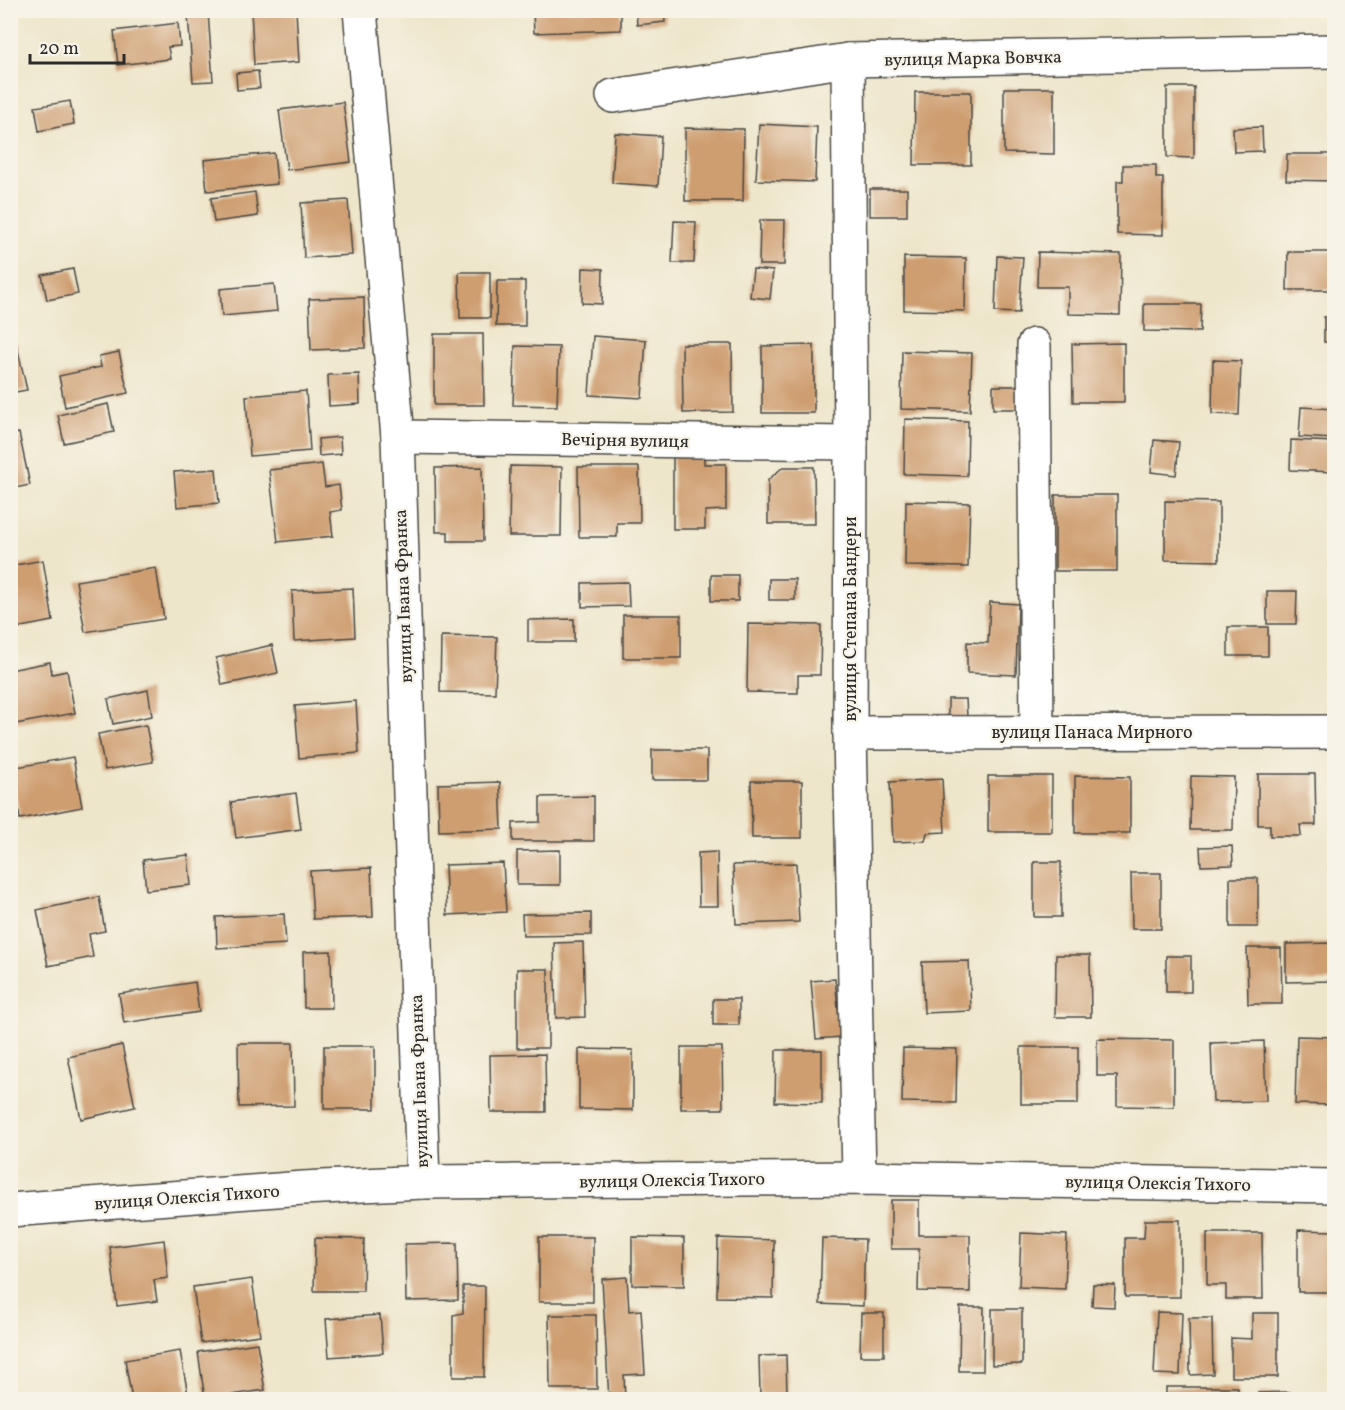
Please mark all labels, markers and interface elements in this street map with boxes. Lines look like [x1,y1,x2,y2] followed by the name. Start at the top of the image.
[30,27,124,65] scale bar
[39,37,79,62] text: 20 m
[884,45,1062,74] street label: вулиця Марка Вовчка
[561,428,689,455] street label: Вечірня вулиця
[389,509,420,683] street label: вулиця Івана Франка
[839,516,864,722] street label: вулиця Степана Бандери
[991,721,1193,746] street label: вулиця Панаса Мирного
[405,994,436,1168] street label: вулиця Івана Франка
[579,1167,765,1196] street label: вулиця Олексія Тихого
[1065,1170,1251,1199] street label: вулиця Олексія Тихого
[94,1180,281,1217] street label: вулиця Олексія Тихого

